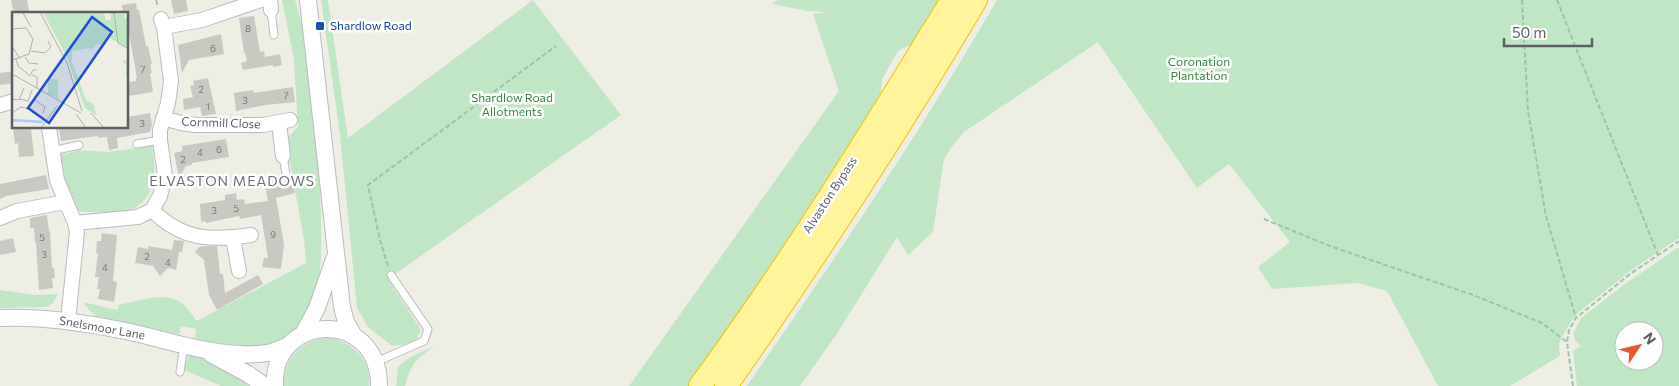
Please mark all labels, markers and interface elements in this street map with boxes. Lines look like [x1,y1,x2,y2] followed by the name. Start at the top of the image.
[12,12,129,129] inset map
[1504,15,1592,47] scale bar
[330,18,412,32] place label: Shardlow Road
[314,20,326,32] marker: Shardlow Road
[245,22,251,34] house number: 8
[1512,23,1546,41] text: 50 m
[210,42,216,54] house number: 6
[1168,54,1230,82] park label: Coronation Plantation
[140,63,146,75] house number: 7
[198,83,204,95] house number: 2
[283,89,289,101] house number: 7
[471,90,553,118] park label: Shardlow Road Allotments
[242,94,248,106] house number: 3
[206,100,210,112] house number: 1
[181,114,261,130] street label: Cornmill Close
[139,117,145,129] house number: 3
[216,143,222,155] house number: 6
[197,146,203,158] house number: 4
[180,153,186,165] house number: 2
[799,154,859,235] street label: Alvaston Bypass
[149,172,315,189] district label: ELVASTON MEADOWS
[233,202,239,214] house number: 5
[211,204,217,216] house number: 3
[270,228,276,240] house number: 9
[39,231,45,243] house number: 5
[41,248,47,260] house number: 3
[144,250,150,262] house number: 2
[165,256,171,268] house number: 4
[102,261,108,273] house number: 4
[58,313,146,341] street label: Snelsmoor Lane
[1614,321,1664,371] north arrow
[1640,329,1660,347] text: N

